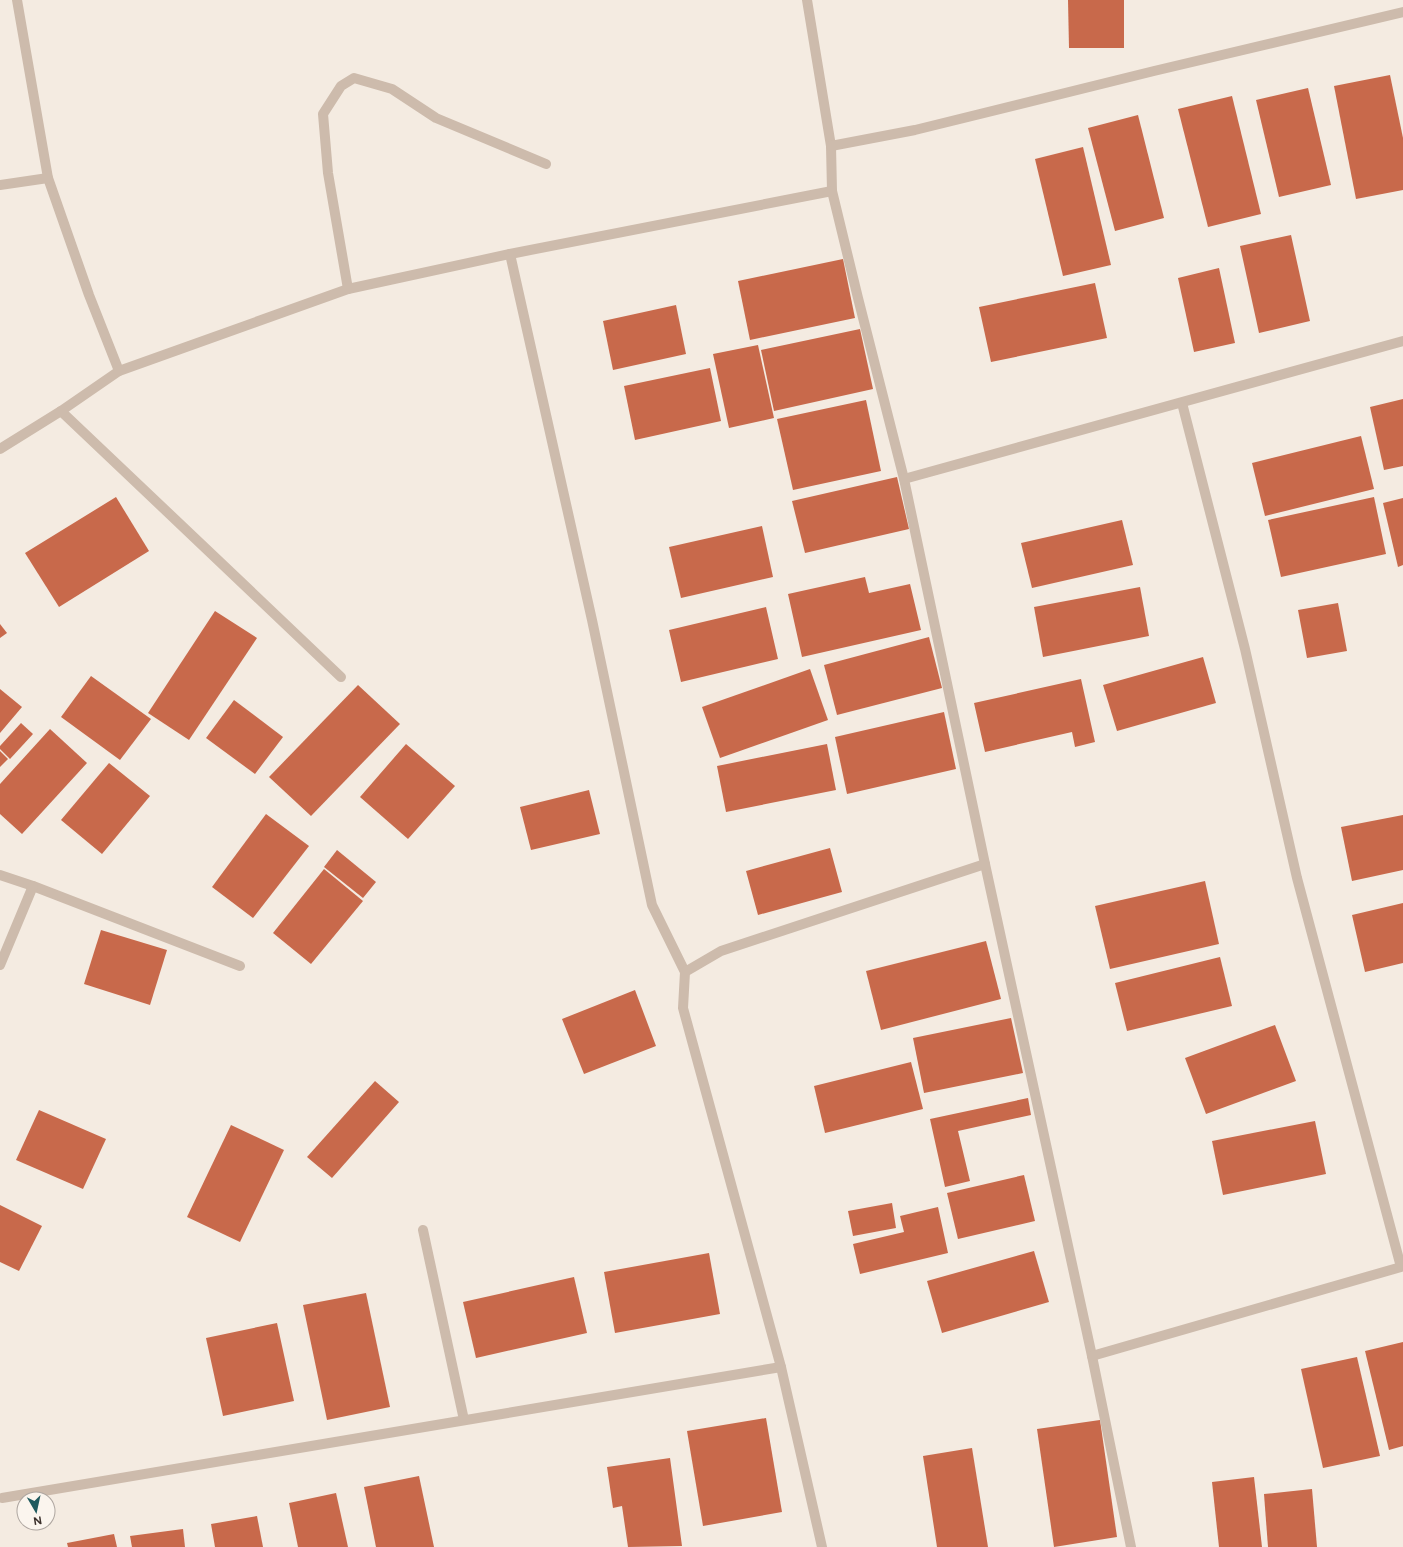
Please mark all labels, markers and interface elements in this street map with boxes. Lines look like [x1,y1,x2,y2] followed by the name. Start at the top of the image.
[16,1491,56,1531] north arrow
[32,1513,43,1527] text: N

